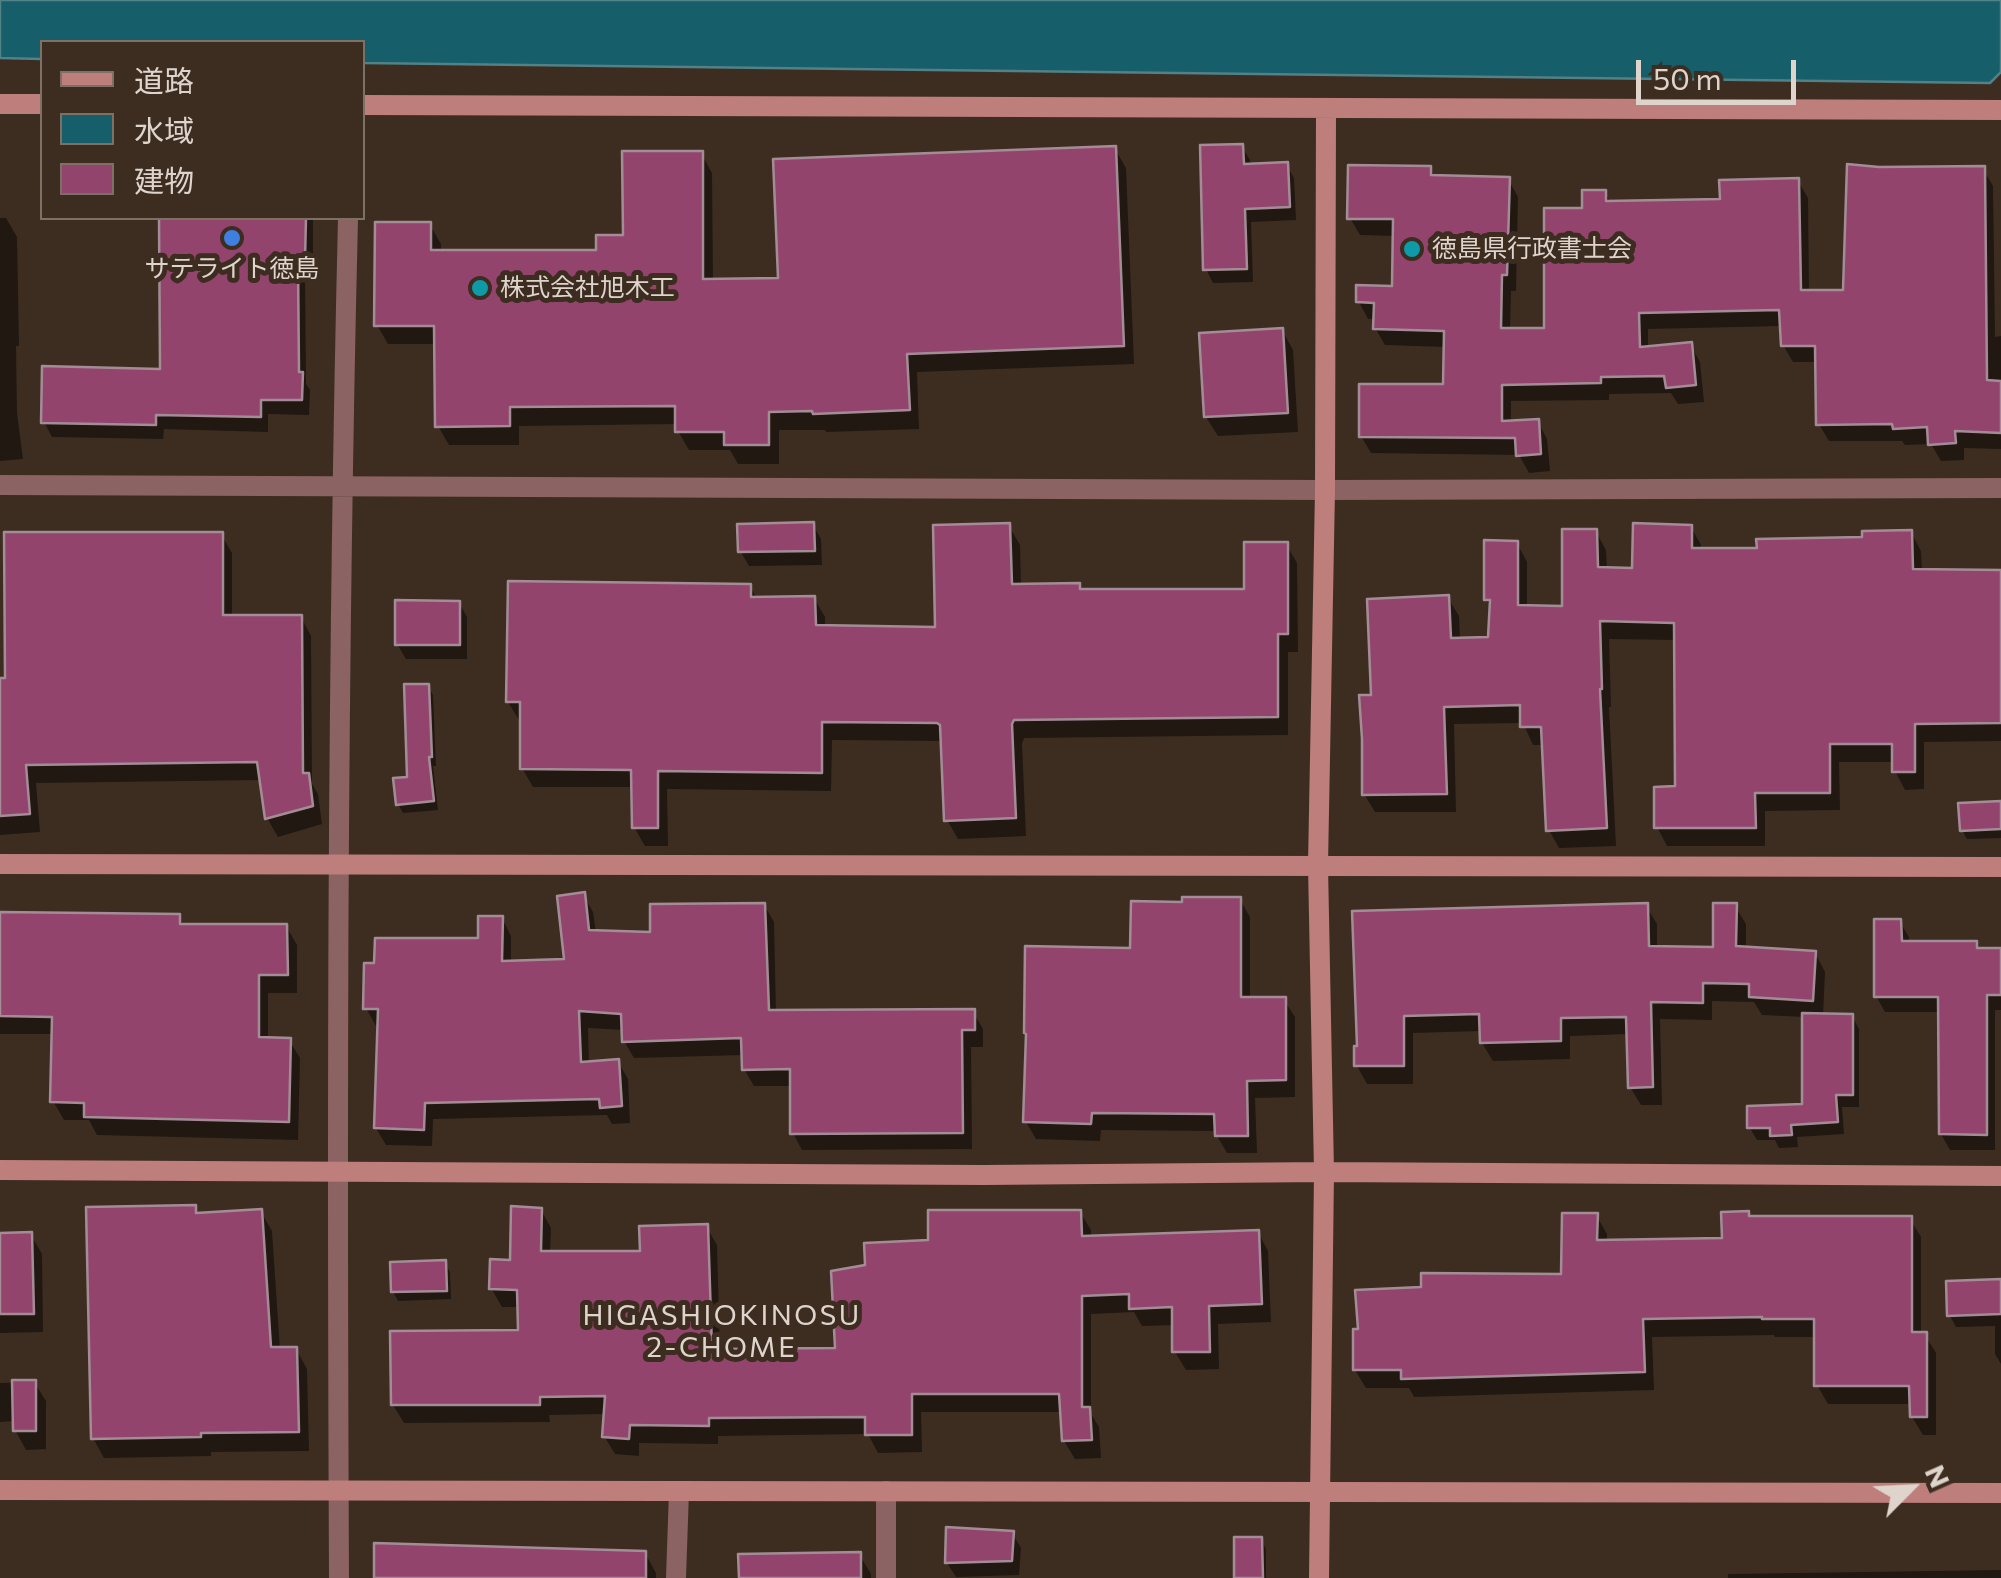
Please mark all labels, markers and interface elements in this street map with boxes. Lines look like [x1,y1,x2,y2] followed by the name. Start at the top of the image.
[40,40,365,220] legend
[1641,40,1801,102] scale bar
[1653,59,1722,96] text: 50 m
[134,61,194,98] text: 道路
[134,111,194,148] text: 水域
[134,161,194,198] text: 建物
[221,227,243,249] marker: サテライト徳島
[1432,234,1632,264] place label: 徳島県行政書士会
[1401,238,1423,260] marker: 徳島県行政書士会
[145,254,319,284] place label: サテライト徳島
[500,273,675,303] place label: 株式会社旭木工
[469,277,491,299] marker: 株式会社旭木工
[582,1299,862,1365] district label: HIGASHIOKINOSU 2-CHOME
[1861,1438,1961,1538] north arrow
[1919,1459,1958,1492] text: N

